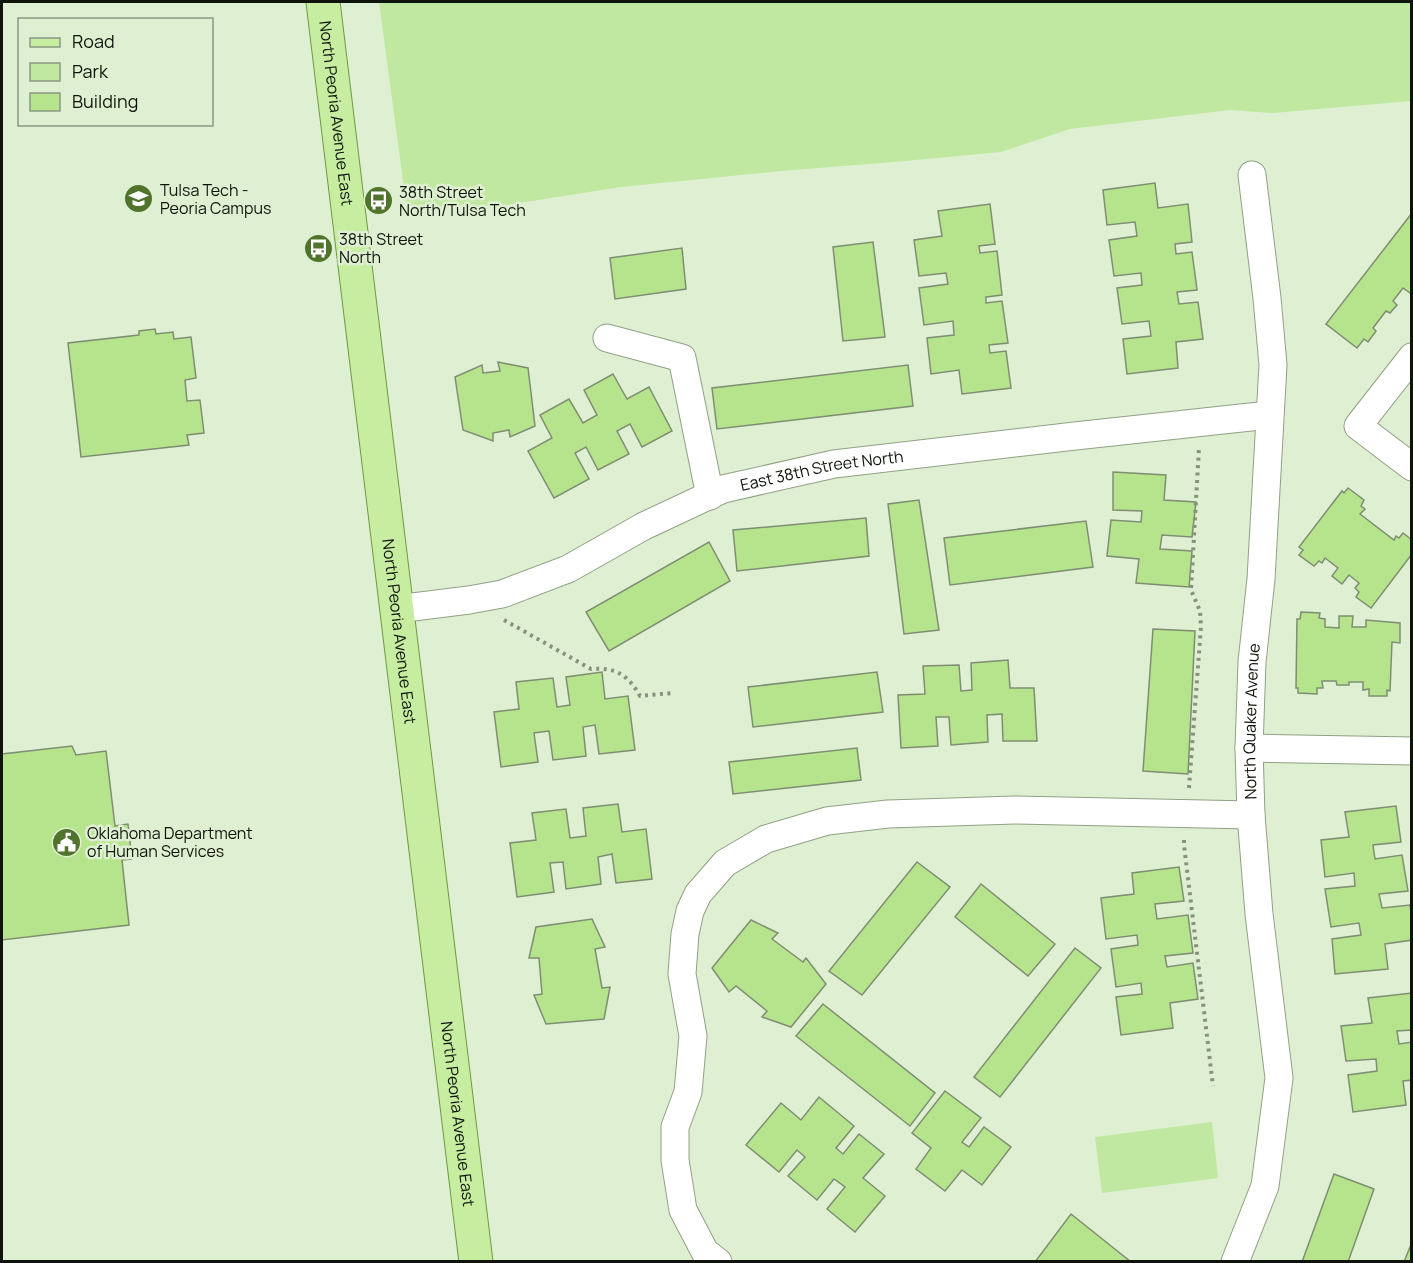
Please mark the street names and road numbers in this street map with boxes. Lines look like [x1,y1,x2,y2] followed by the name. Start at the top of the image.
[314,19,359,207] street label: North Peoria Avenue East
[738,445,905,496] street label: East 38th Street North
[377,538,422,725] street label: North Peoria Avenue East
[1238,642,1265,800] street label: North Quaker Avenue
[436,1020,480,1208] street label: North Peoria Avenue East

